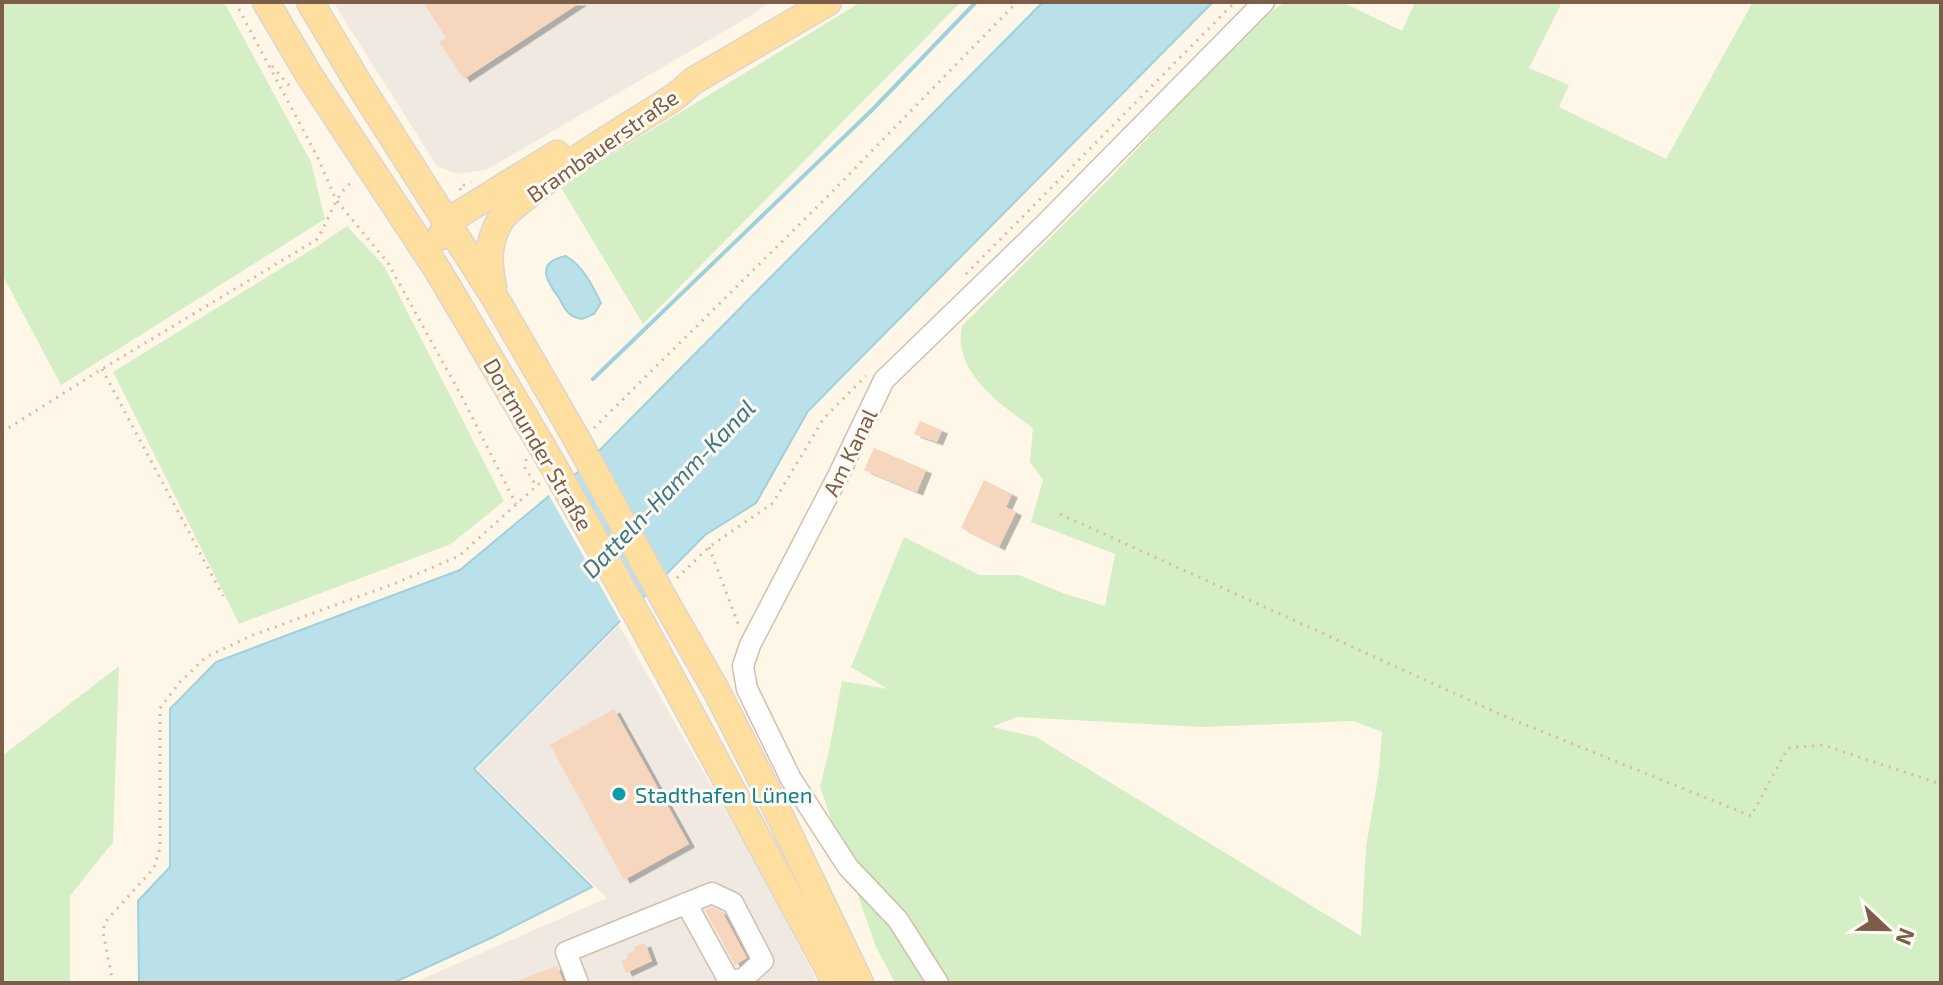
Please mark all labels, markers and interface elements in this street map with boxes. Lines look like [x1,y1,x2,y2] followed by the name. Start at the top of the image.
[521,83,683,207] street label: Brambauerstraße
[479,353,599,535] street label: Dortmunder Straße
[575,393,761,583] water label: Datteln-Hamm-Kanal
[817,403,882,500] street label: Am Kanal
[635,781,812,807] place label: Stadthafen Lünen
[610,785,628,803] marker: Stadthafen Lünen
[1847,889,1927,969] north arrow
[1891,925,1922,949] text: N

